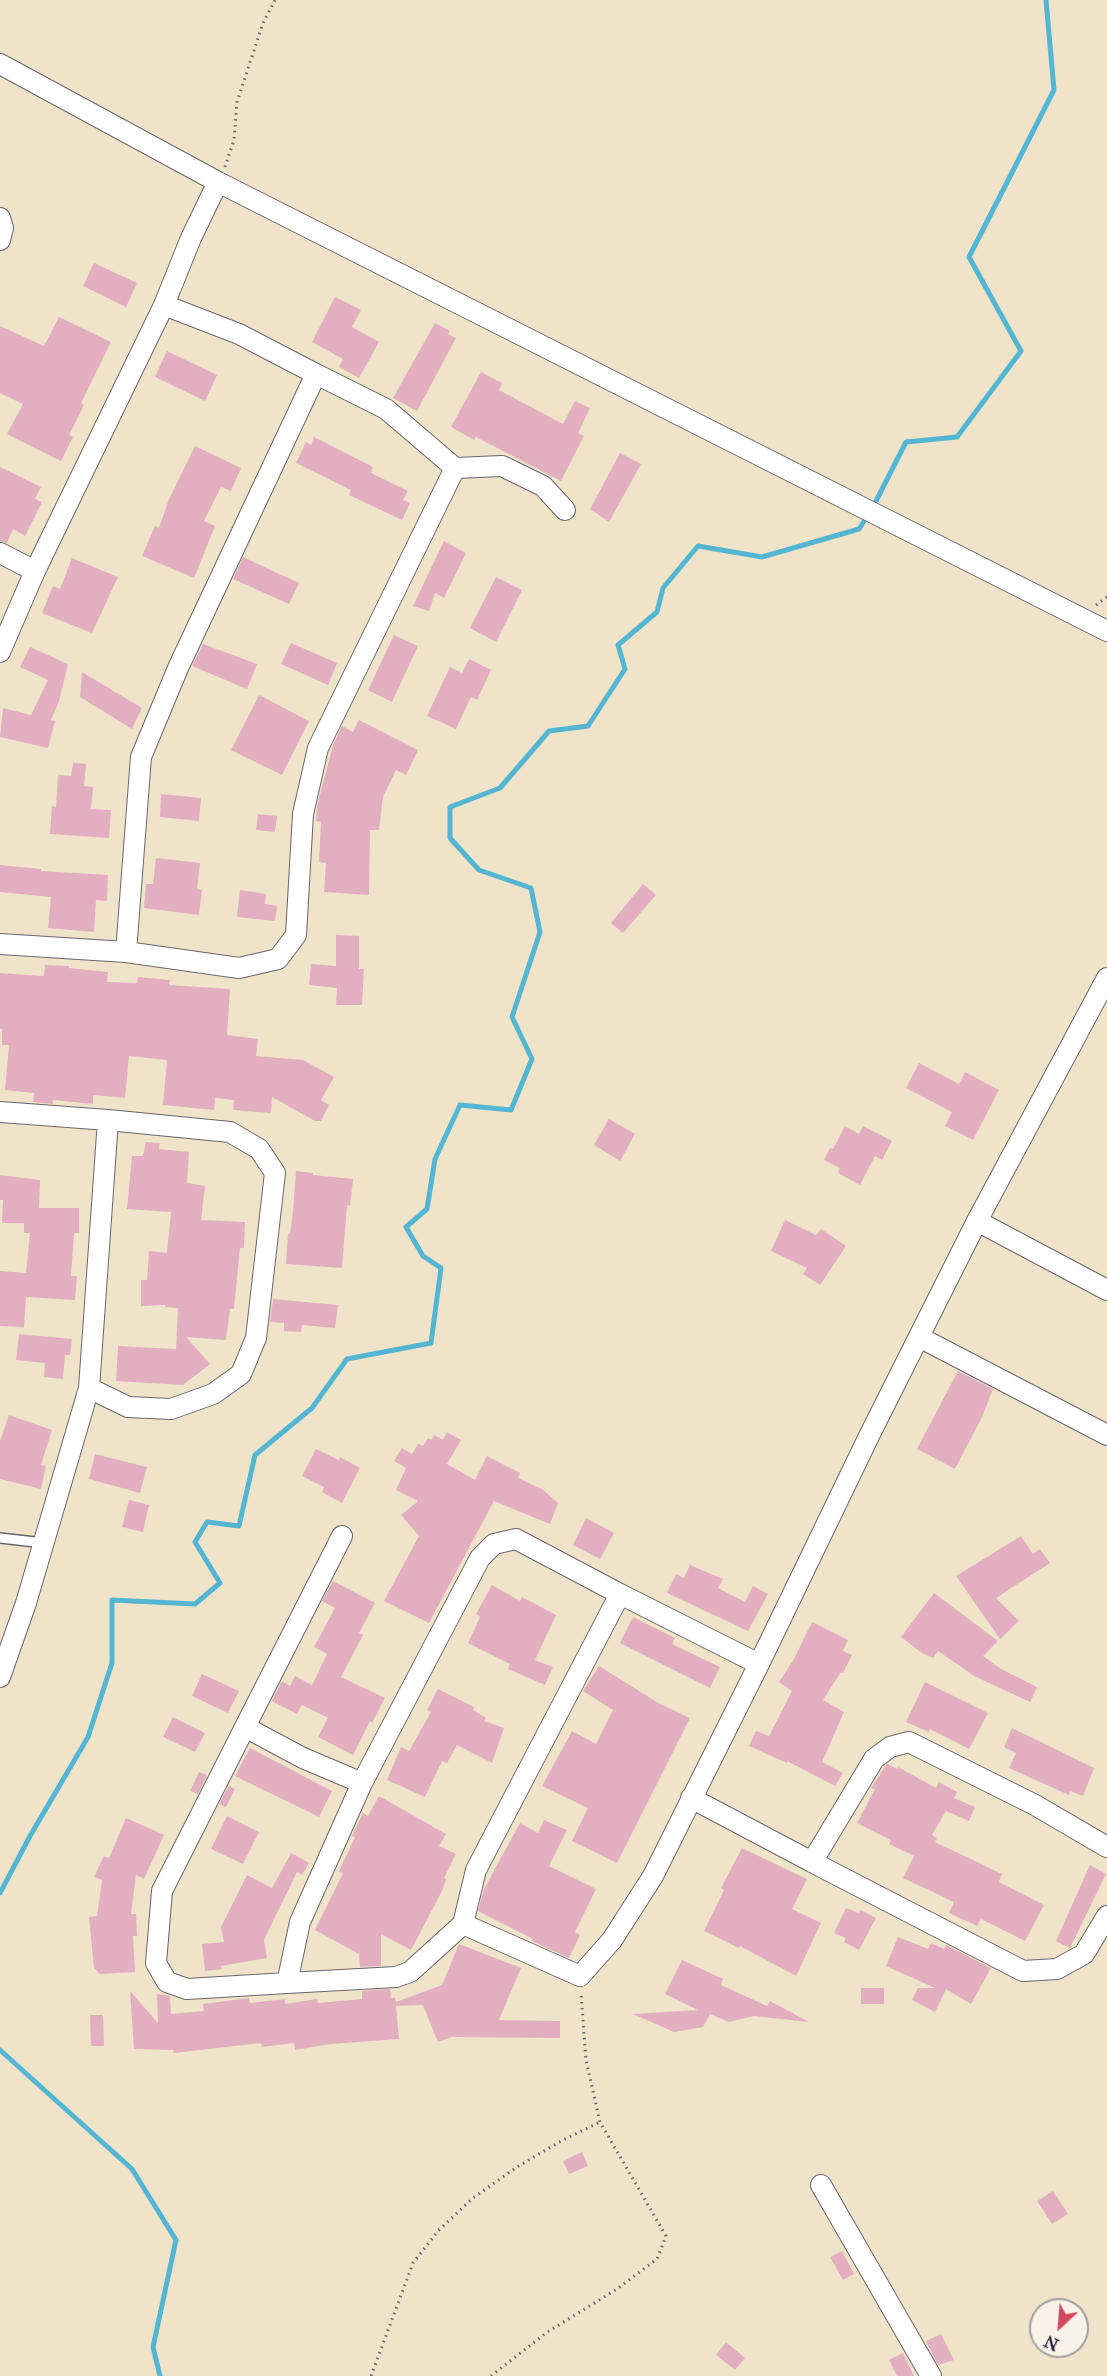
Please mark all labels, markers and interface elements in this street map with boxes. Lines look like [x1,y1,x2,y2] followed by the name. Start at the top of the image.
[1029,2298,1089,2358] north arrow
[1042,2331,1062,2354] text: N

